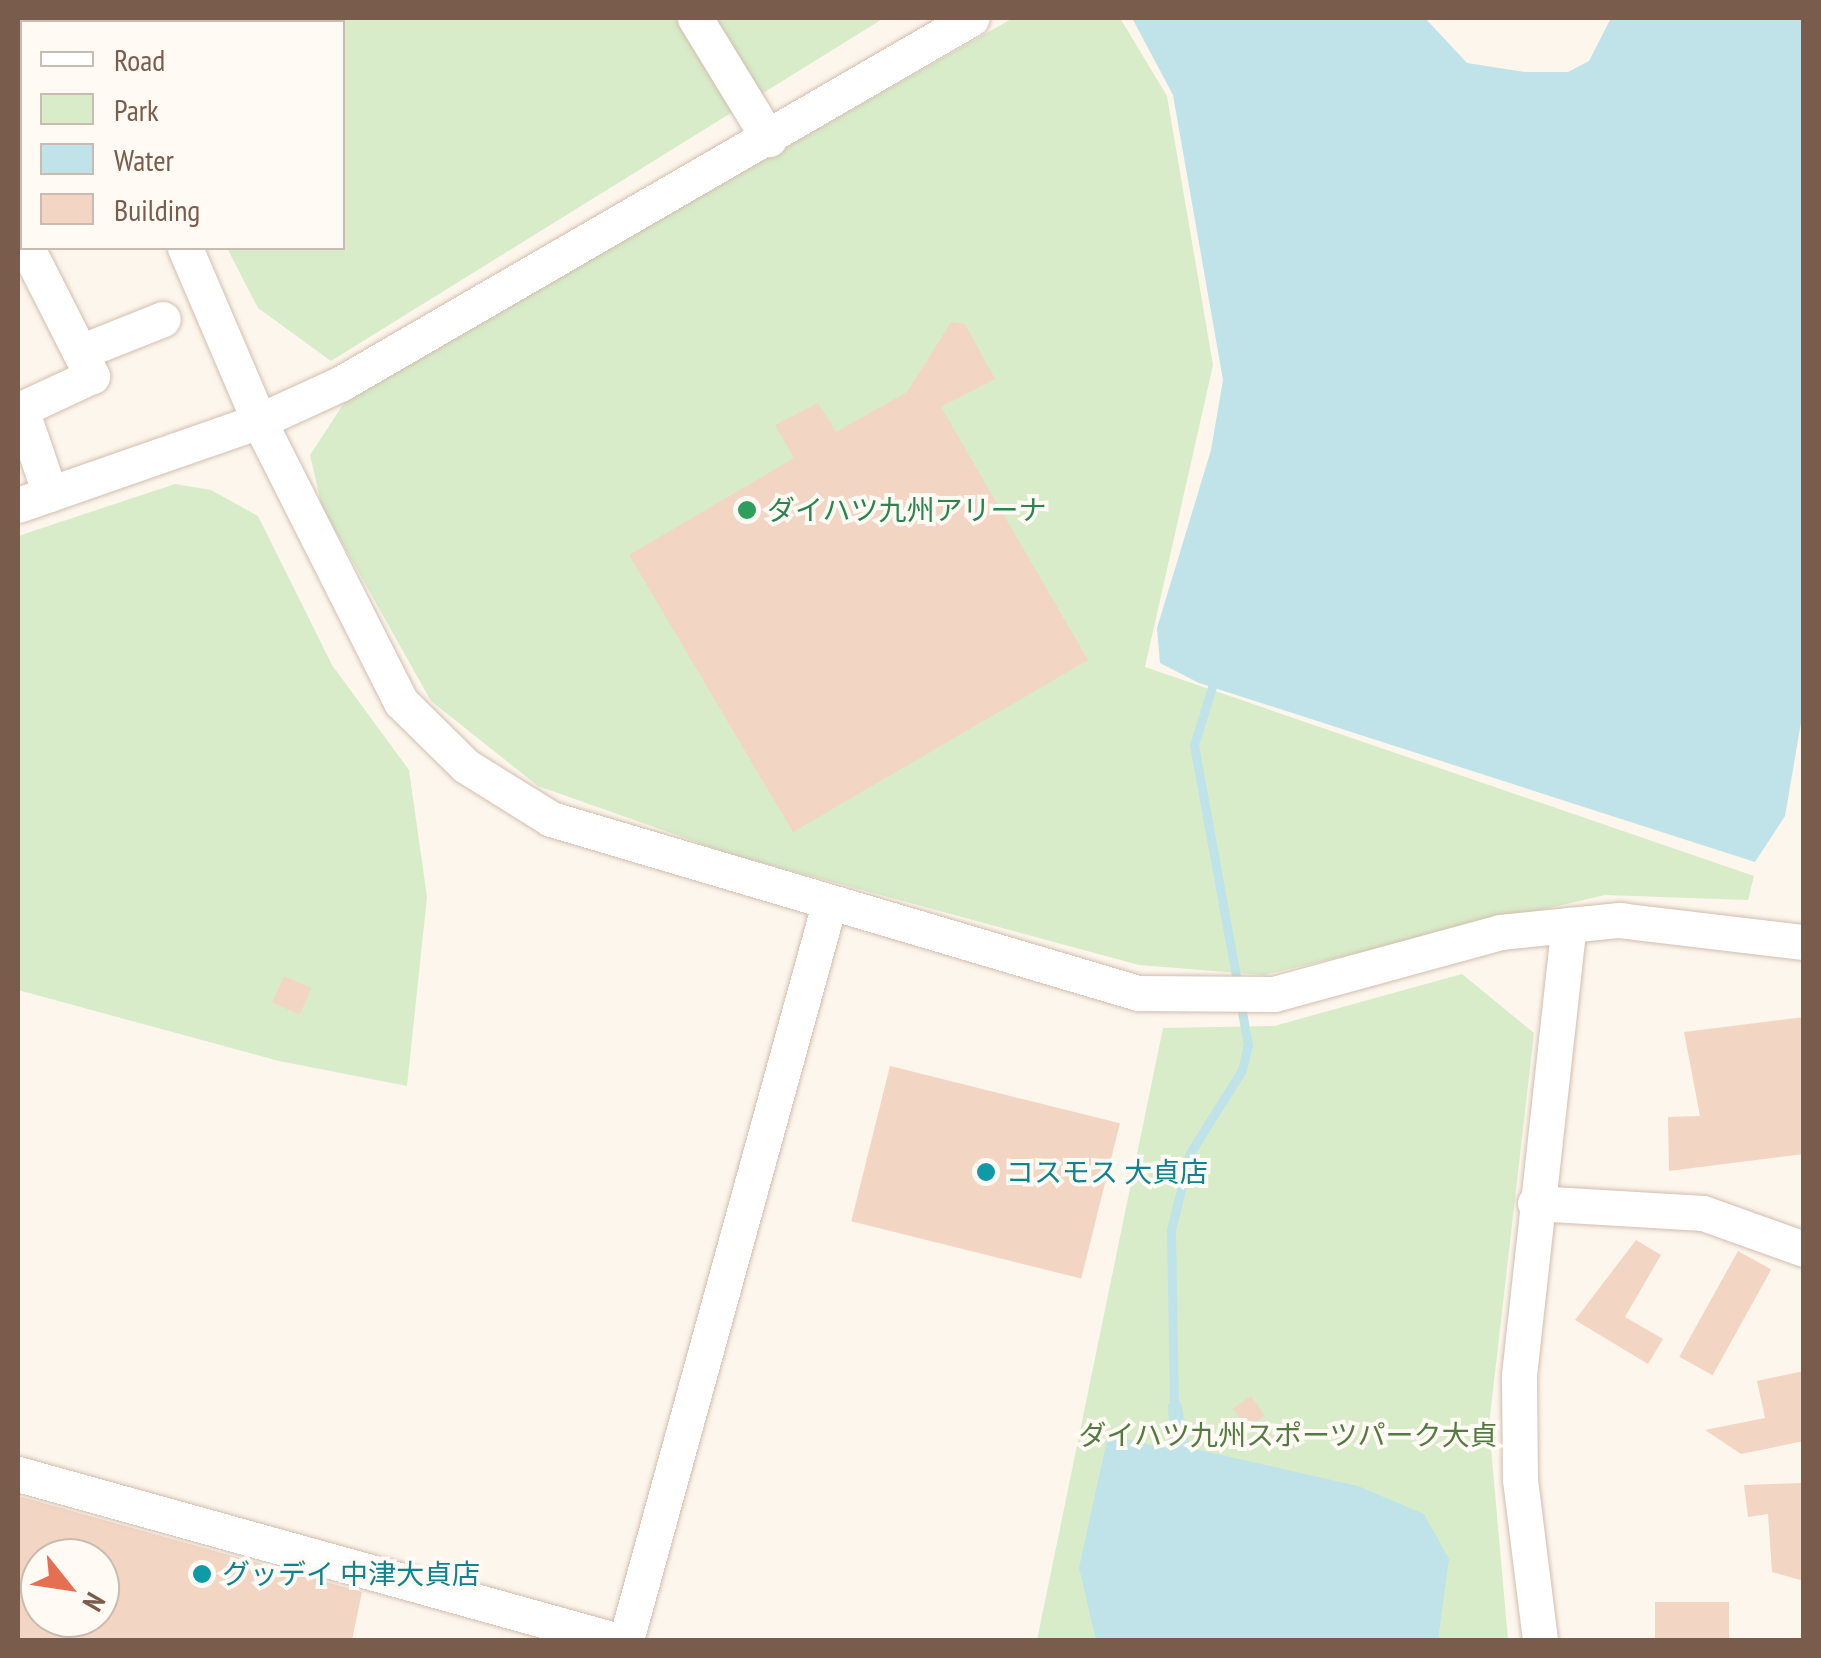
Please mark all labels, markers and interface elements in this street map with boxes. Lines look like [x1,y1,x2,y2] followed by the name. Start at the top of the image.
[20,20,345,250] legend
[114,40,165,79] text: Road
[114,90,159,129] text: Park
[114,140,174,179] text: Water
[114,190,200,229] text: Building
[767,493,1047,527] place label: ダイハツ九州アリーナ
[736,499,758,521] marker: ダイハツ九州アリーナ
[1006,1155,1208,1189] place label: コスモス 大貞店
[975,1161,997,1183] marker: コスモス 大貞店
[1078,1418,1498,1452] park label: ダイハツ九州スポーツパーク大貞
[20,1538,120,1638] north arrow
[222,1557,480,1591] place label: グッデイ 中津大貞店
[191,1563,213,1585] marker: グッデイ 中津大貞店
[75,1586,114,1618] text: N

